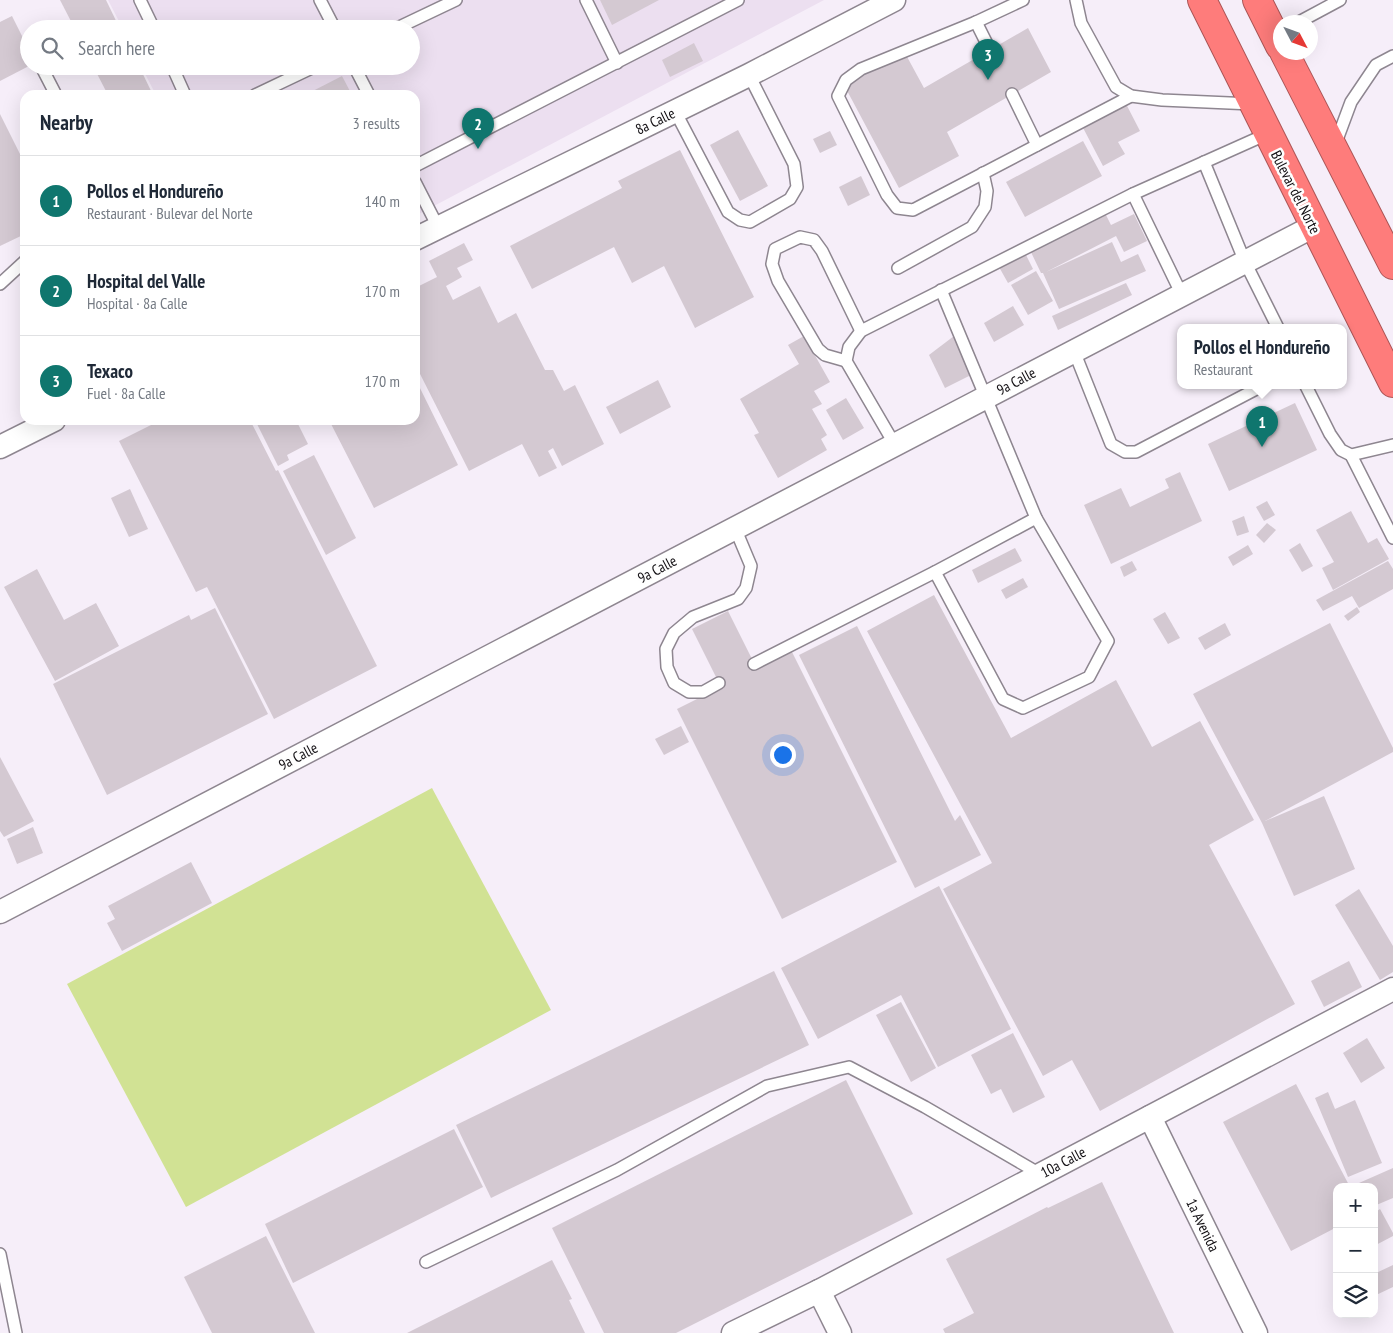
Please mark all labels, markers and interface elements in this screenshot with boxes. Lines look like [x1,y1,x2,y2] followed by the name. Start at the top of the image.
[1273,15,1318,60] north arrow
[20,20,420,75] search box
[38,34,66,62] icon: search
[78,36,155,60] text: Search here
[972,39,1004,80] pin: 3
[632,103,678,139] street label: 8a Calle
[462,108,494,149] pin: 2
[40,109,93,136] text: Nearby
[353,113,400,133] text: 3 results
[1267,147,1325,237] street label: Bulevar del Norte
[87,179,224,203] text: Pollos el Hondureño
[52,191,60,211] text: 1
[365,191,400,211] text: 140 m
[87,203,253,223] text: Restaurant · Bulevar del Norte
[87,269,205,293] text: Hospital del Valle
[52,281,60,301] text: 2
[365,281,400,301] text: 170 m
[87,293,188,313] text: Hospital · 8a Calle
[1177,324,1347,389] popup
[1194,335,1330,359] text: Pollos el Hondureño
[87,359,133,383] text: Texaco
[1194,359,1253,379] text: Restaurant
[993,363,1039,399] street label: 9a Calle
[52,371,60,391] text: 3
[365,371,400,391] text: 170 m
[87,383,166,403] text: Fuel · 8a Calle
[1246,406,1278,447] pin: 1
[634,551,680,587] street label: 9a Calle
[275,738,321,774] street label: 9a Calle
[770,742,796,768] your location
[1037,1142,1089,1182] street label: 10a Calle
[1333,1183,1378,1318] map controls
[1333,1183,1378,1228] button: +
[1182,1195,1224,1255] street label: 1a Avenida
[1333,1228,1378,1273] button: −
[1333,1273,1378,1318] button: layers

